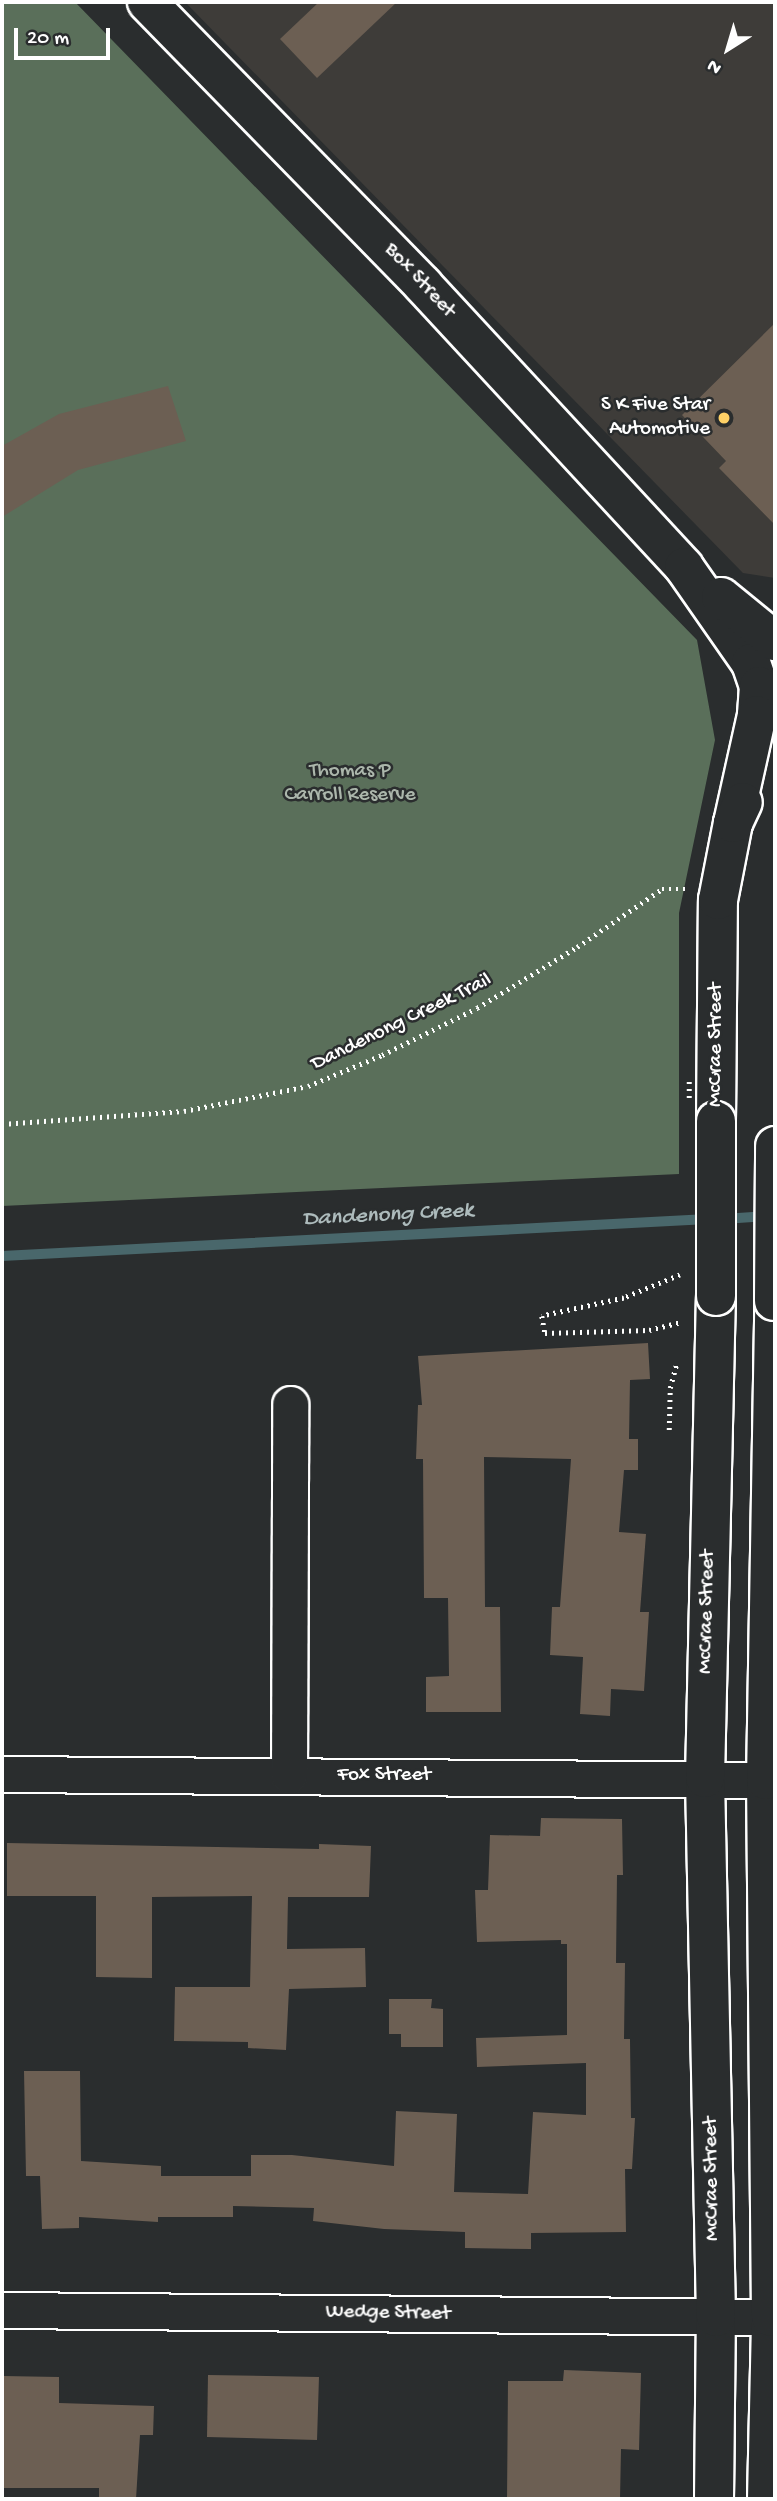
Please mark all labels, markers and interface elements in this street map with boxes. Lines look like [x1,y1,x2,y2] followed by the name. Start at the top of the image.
[18,14,114,58] scale bar
[693,14,763,84] north arrow
[27,27,69,52] text: 20 m
[703,53,727,79] text: N
[378,238,460,324] street label: Box Street
[601,393,710,443] place label: S K Five Star Automotive
[716,410,732,426] marker: S K Five Star Automotive
[285,759,415,809] park label: Thomas P Carroll Reserve
[308,968,496,1078] street label: Dandenong Creek Trail
[704,983,730,1107] street label: McCrae Street
[302,1198,474,1234] water label: Dandenong Creek
[694,1550,722,1674] street label: McCrae Street
[337,1763,431,1789] street label: Fox Street
[699,2117,727,2241] street label: McCrae Street
[325,2300,451,2328] street label: Wedge Street

